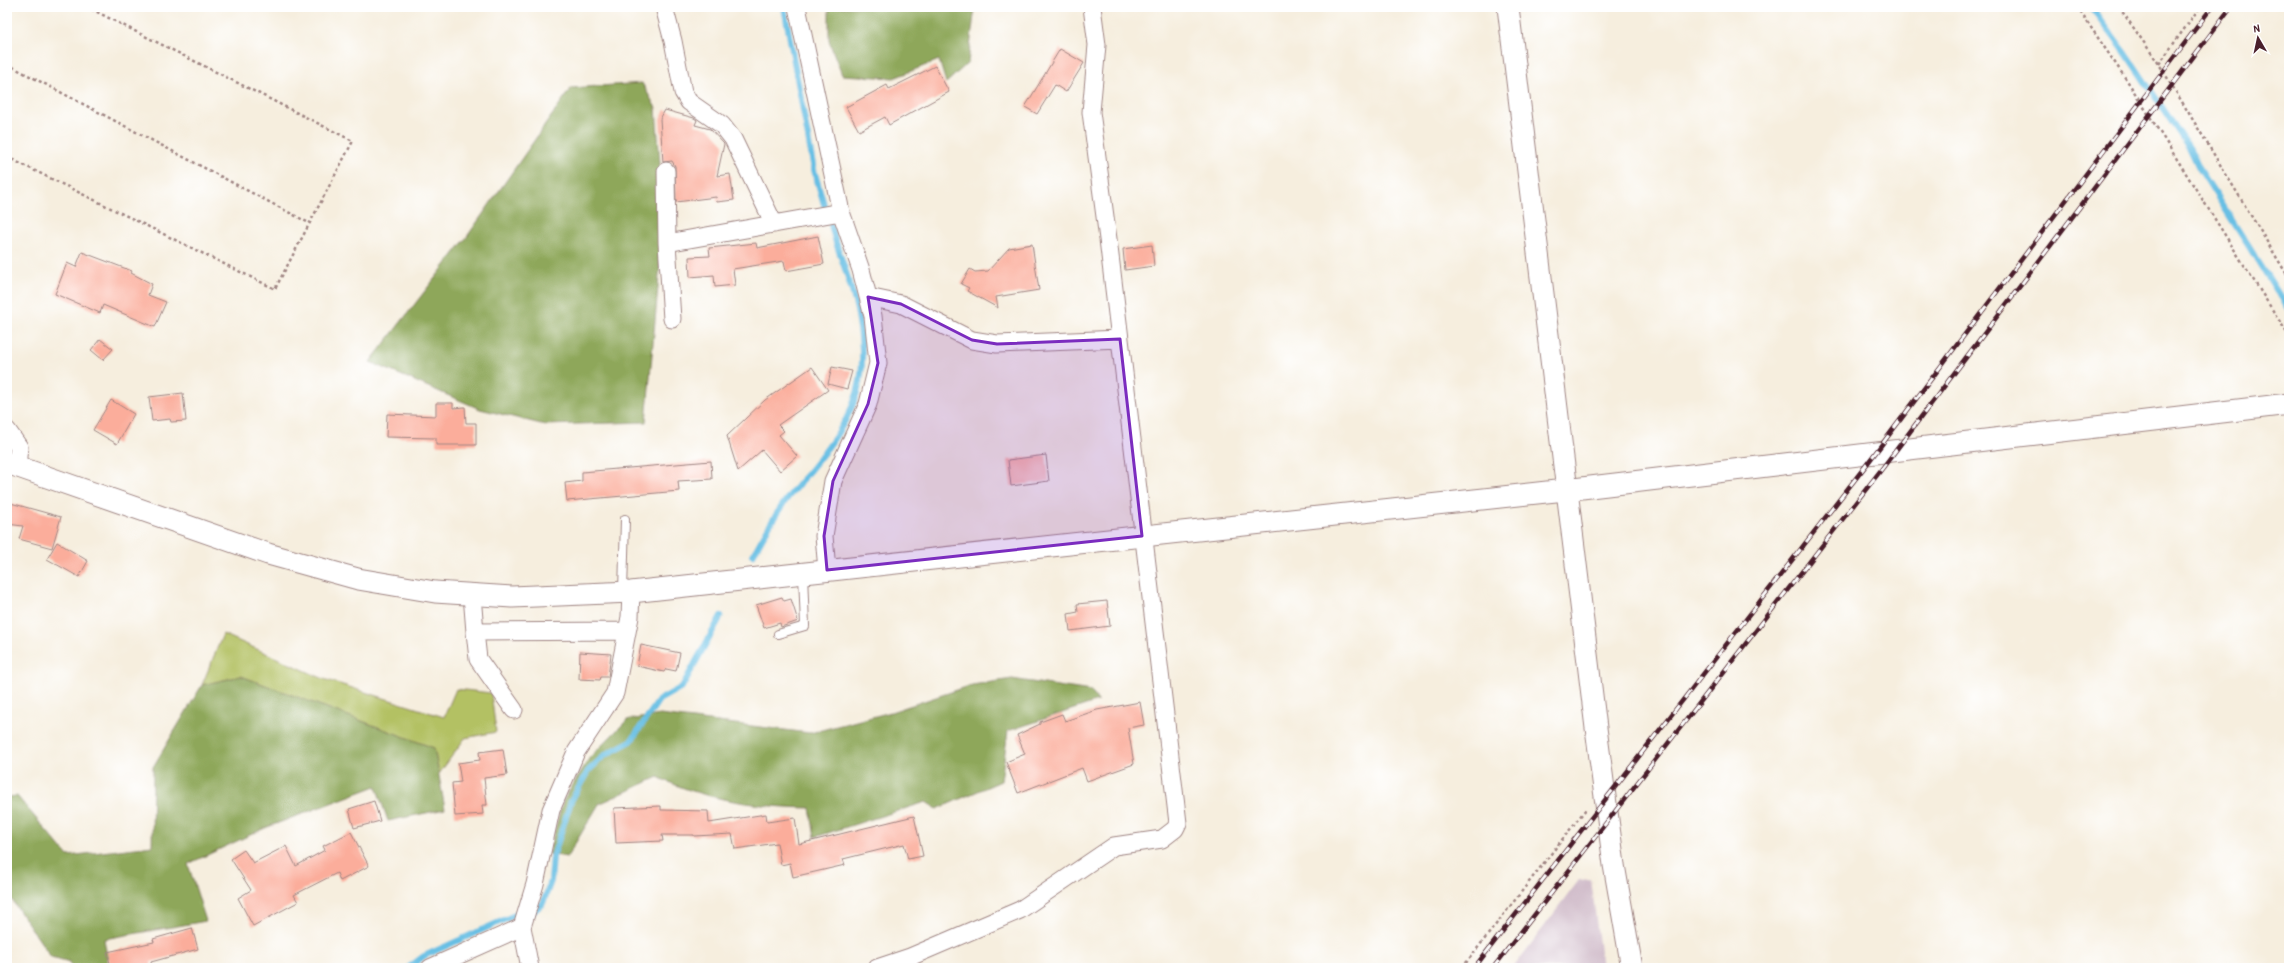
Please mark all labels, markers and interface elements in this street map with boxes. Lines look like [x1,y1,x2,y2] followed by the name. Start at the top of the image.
[2238,18,2278,58] north arrow
[2252,21,2261,35] text: N

